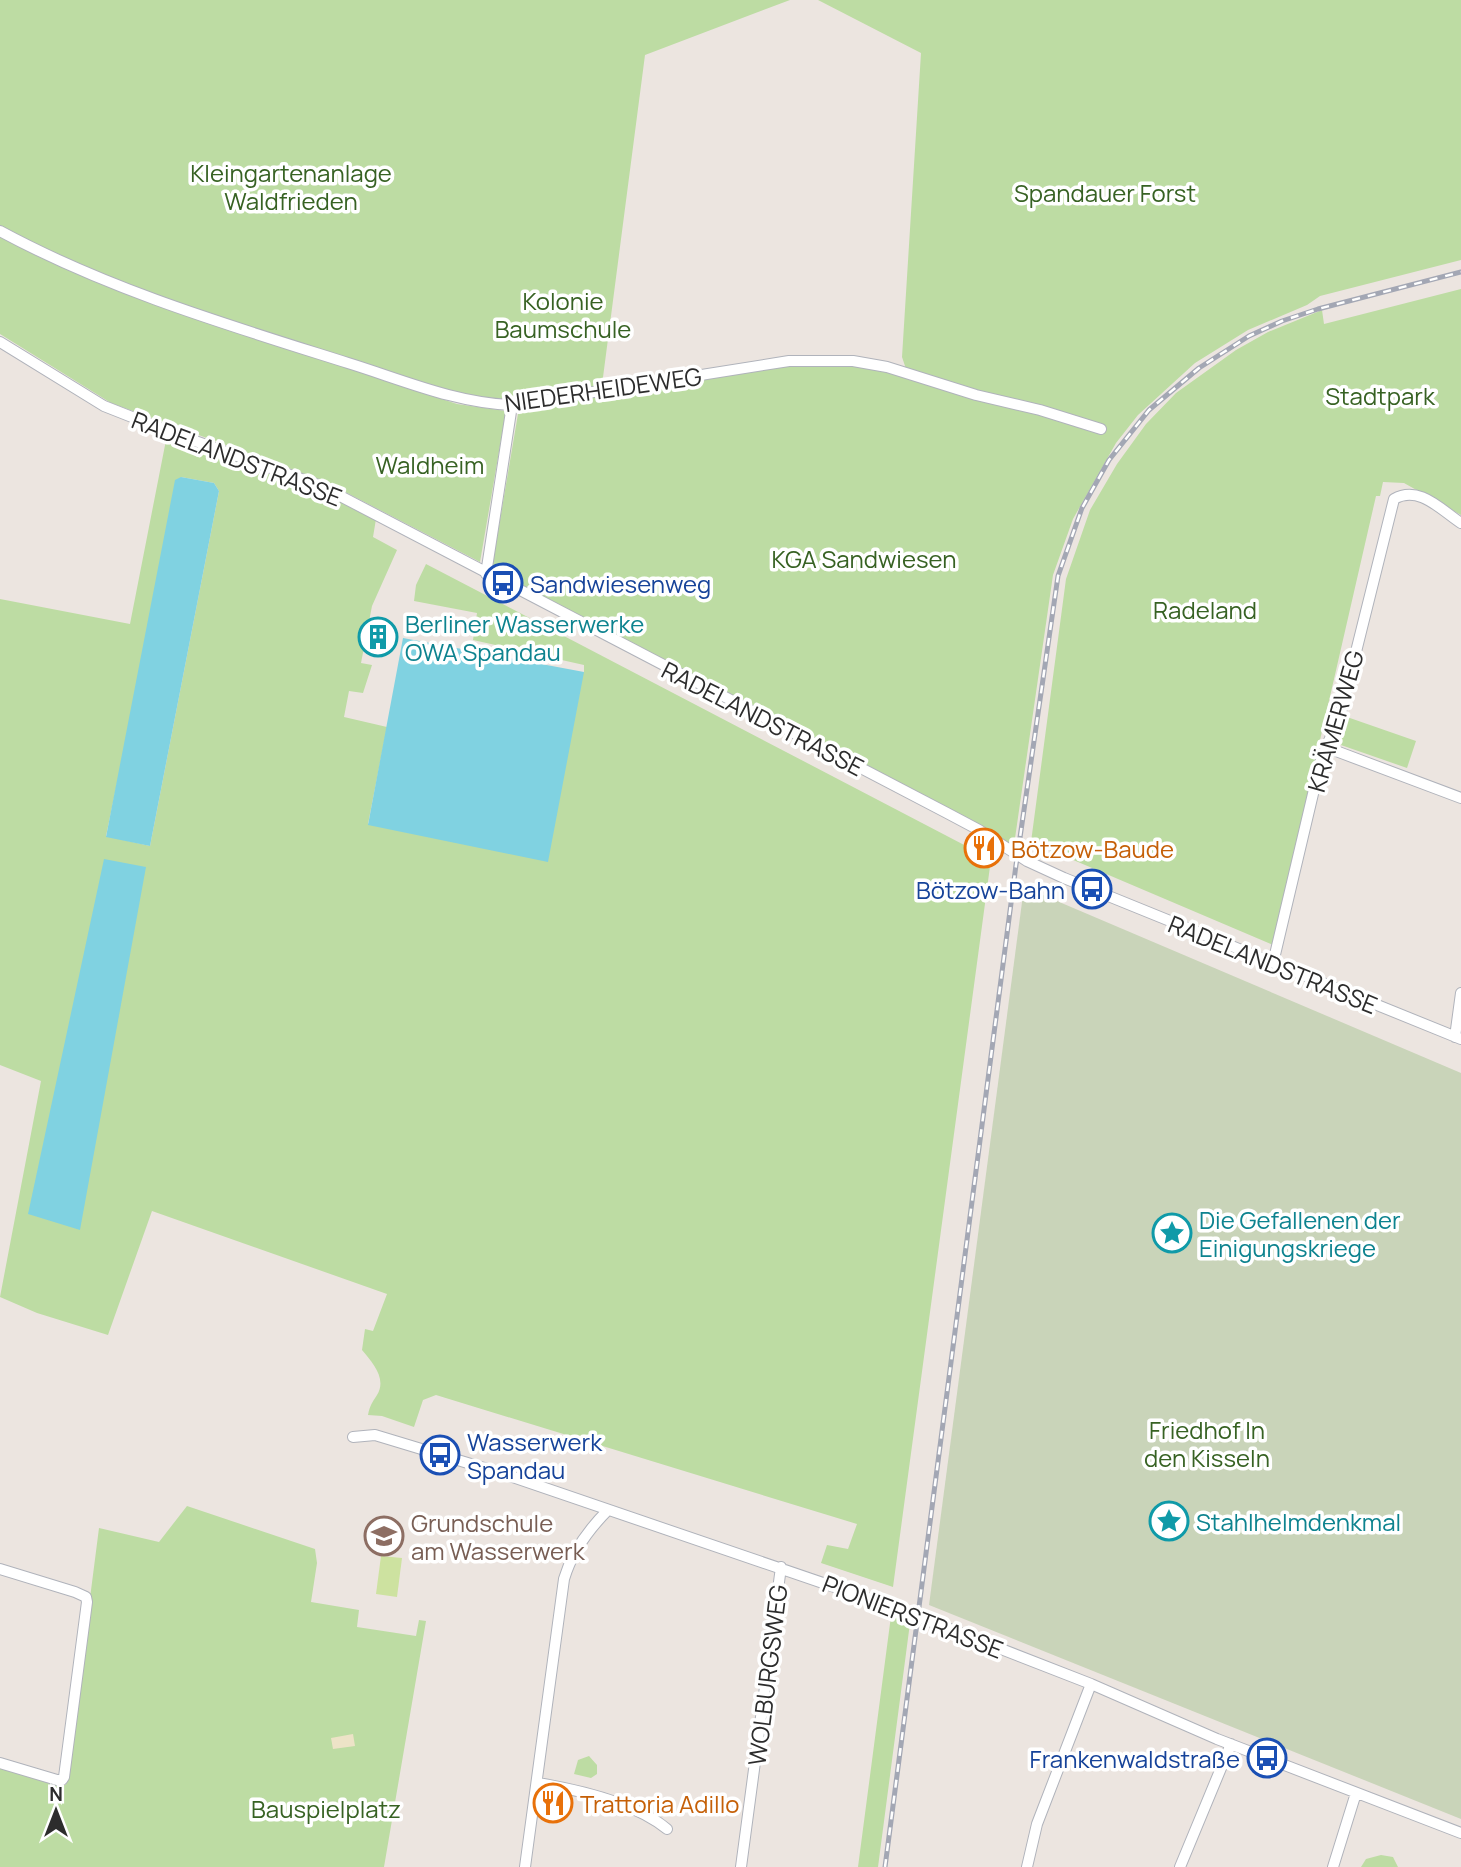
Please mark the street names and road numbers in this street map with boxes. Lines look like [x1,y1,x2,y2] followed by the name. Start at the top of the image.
[502,359,704,419] street label: NIEDERHEIDEWEG
[127,403,347,513] street label: RADELANDSTRASSE
[1299,646,1371,796] street label: KRÄMERWEG
[656,653,870,783] street label: RADELANDSTRASSE
[1164,907,1382,1021] street label: RADELANDSTRASSE
[818,1566,1008,1666] street label: PIONIERSTRASSE
[740,1583,794,1767] street label: WOLBURGSWEG

